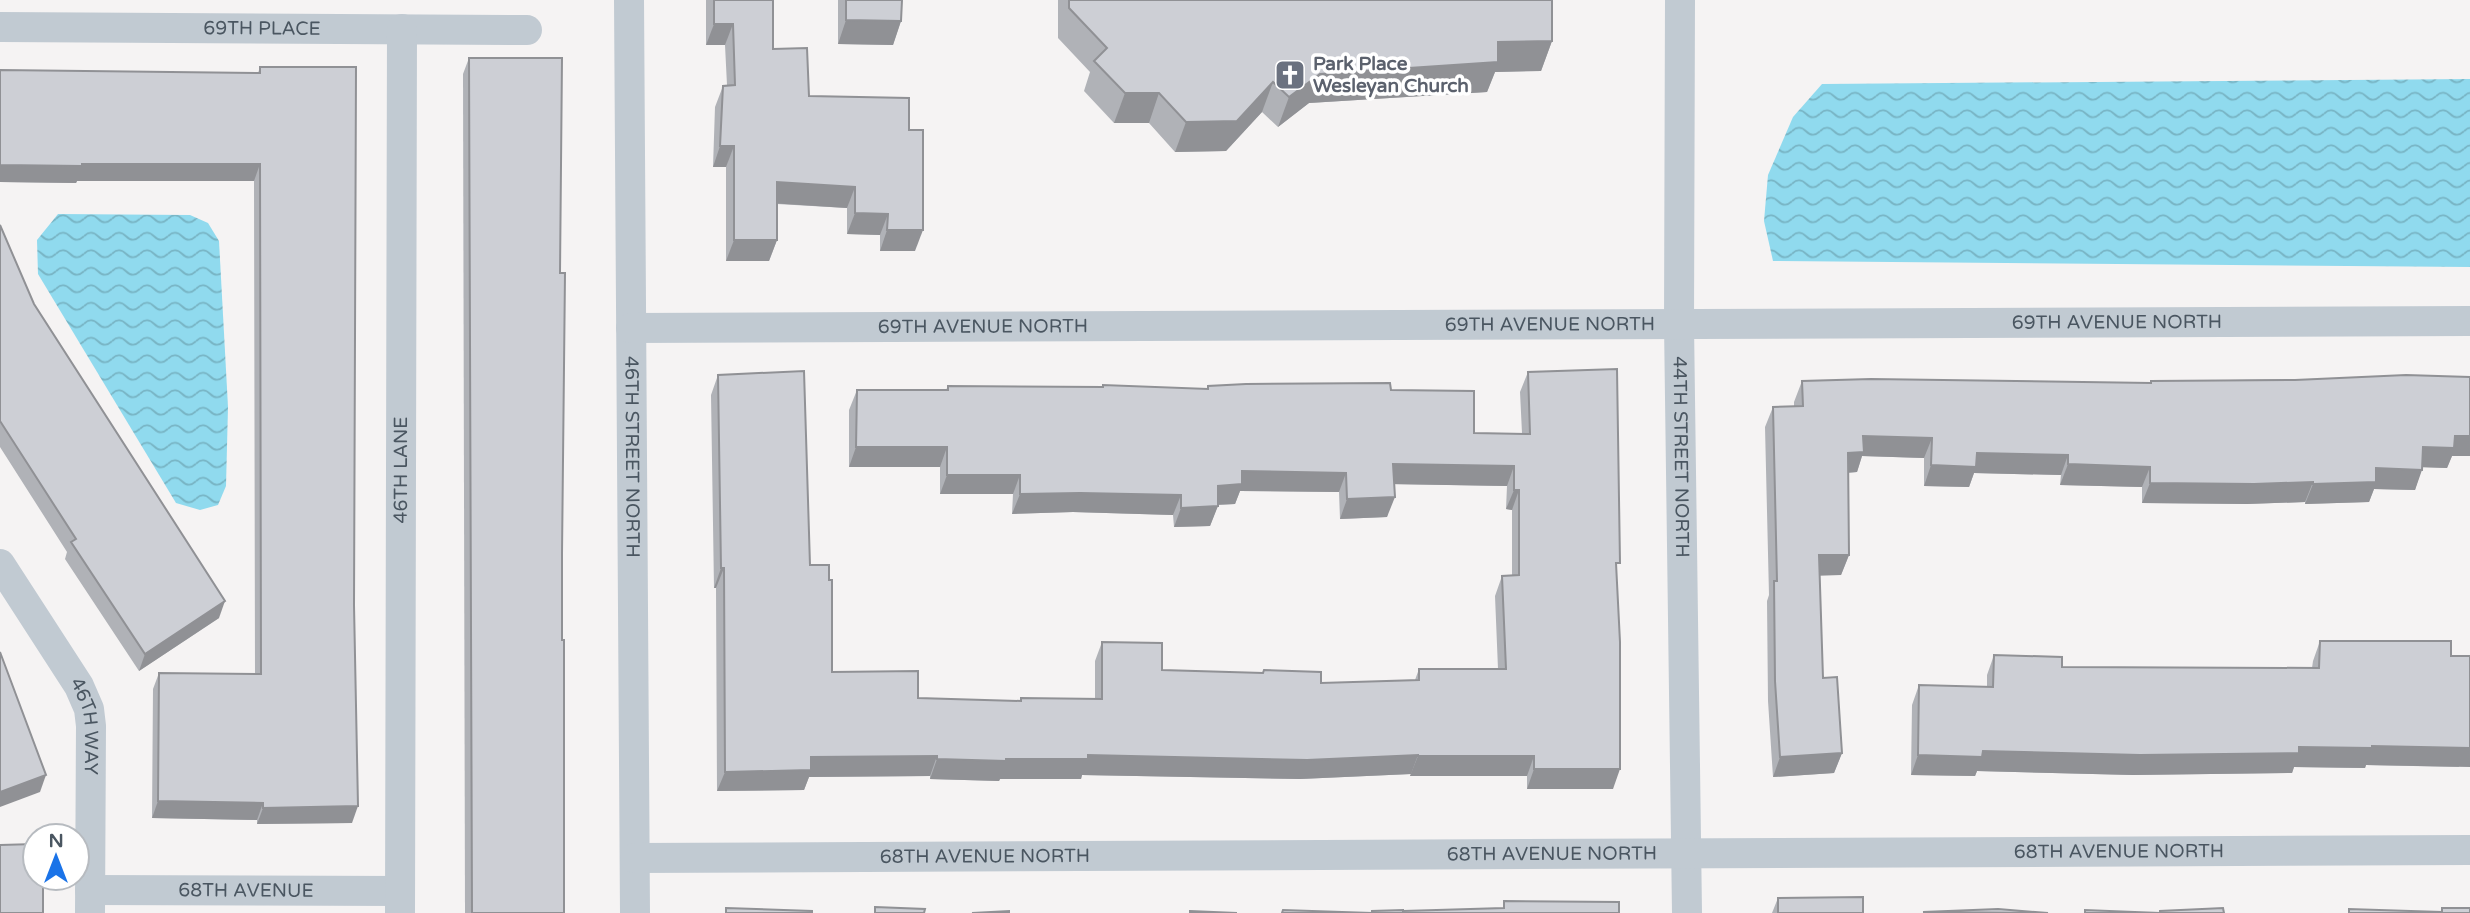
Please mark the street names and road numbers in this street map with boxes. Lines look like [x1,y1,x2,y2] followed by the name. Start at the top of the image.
[203,17,321,40] street label: 69TH PLACE
[2012,311,2222,334] street label: 69TH AVENUE NORTH
[1445,313,1655,336] street label: 69TH AVENUE NORTH
[878,315,1088,338] street label: 69TH AVENUE NORTH
[620,356,644,558] street label: 46TH STREET NORTH
[1668,356,1693,558] street label: 44TH STREET NORTH
[390,417,412,523] street label: 46TH LANE
[65,673,102,775] street label: 46TH WAY
[2014,840,2224,863] street label: 68TH AVENUE NORTH
[1447,843,1657,865] street label: 68TH AVENUE NORTH
[880,845,1090,868] street label: 68TH AVENUE NORTH
[178,879,314,902] street label: 68TH AVENUE

